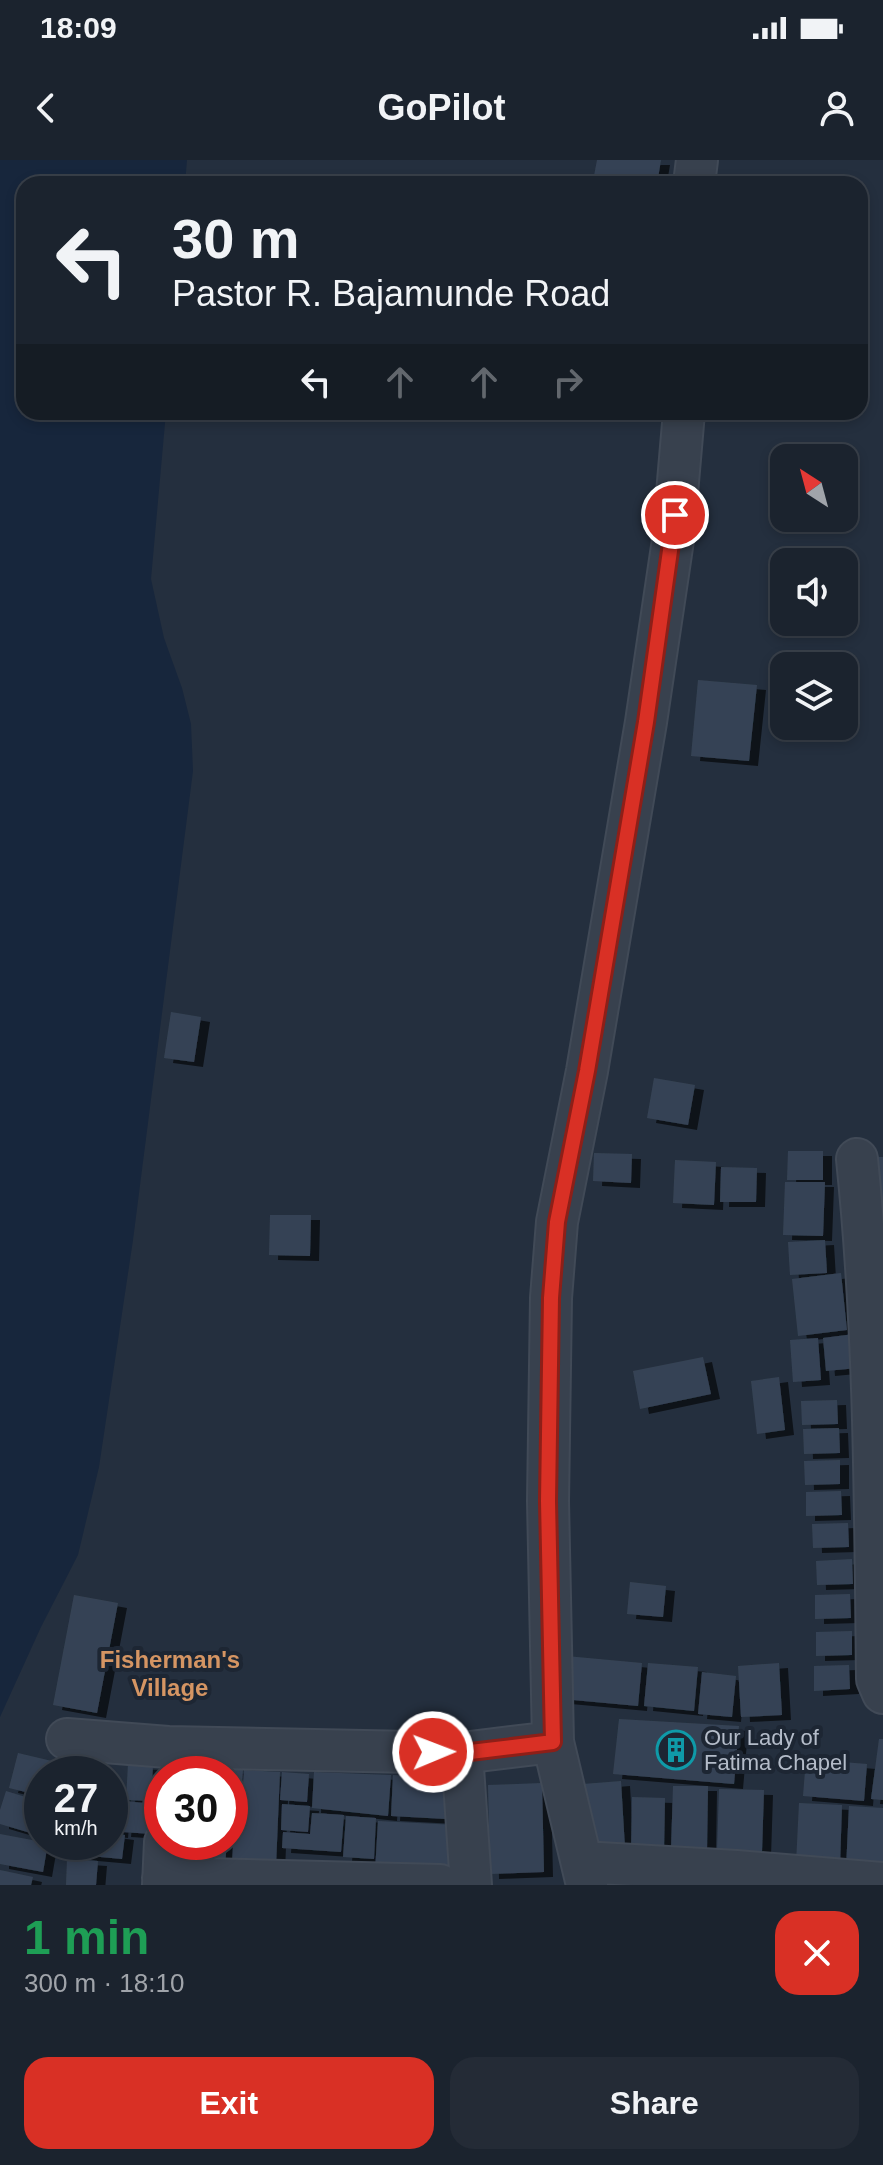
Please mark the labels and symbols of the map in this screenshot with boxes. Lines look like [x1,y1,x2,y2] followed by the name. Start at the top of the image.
[770,444,858,532] north arrow
[641,481,709,549] pin
[100,1646,240,1701] district label: Fisherman's Village
[391,1710,475,1794] position arrow
[704,1725,847,1775] place label: Our Lady of Fatima Chapel
[655,1729,697,1771] building icon: Our Lady of Fatima Chapel
[144,1756,248,1860] speed limit sign: 30

